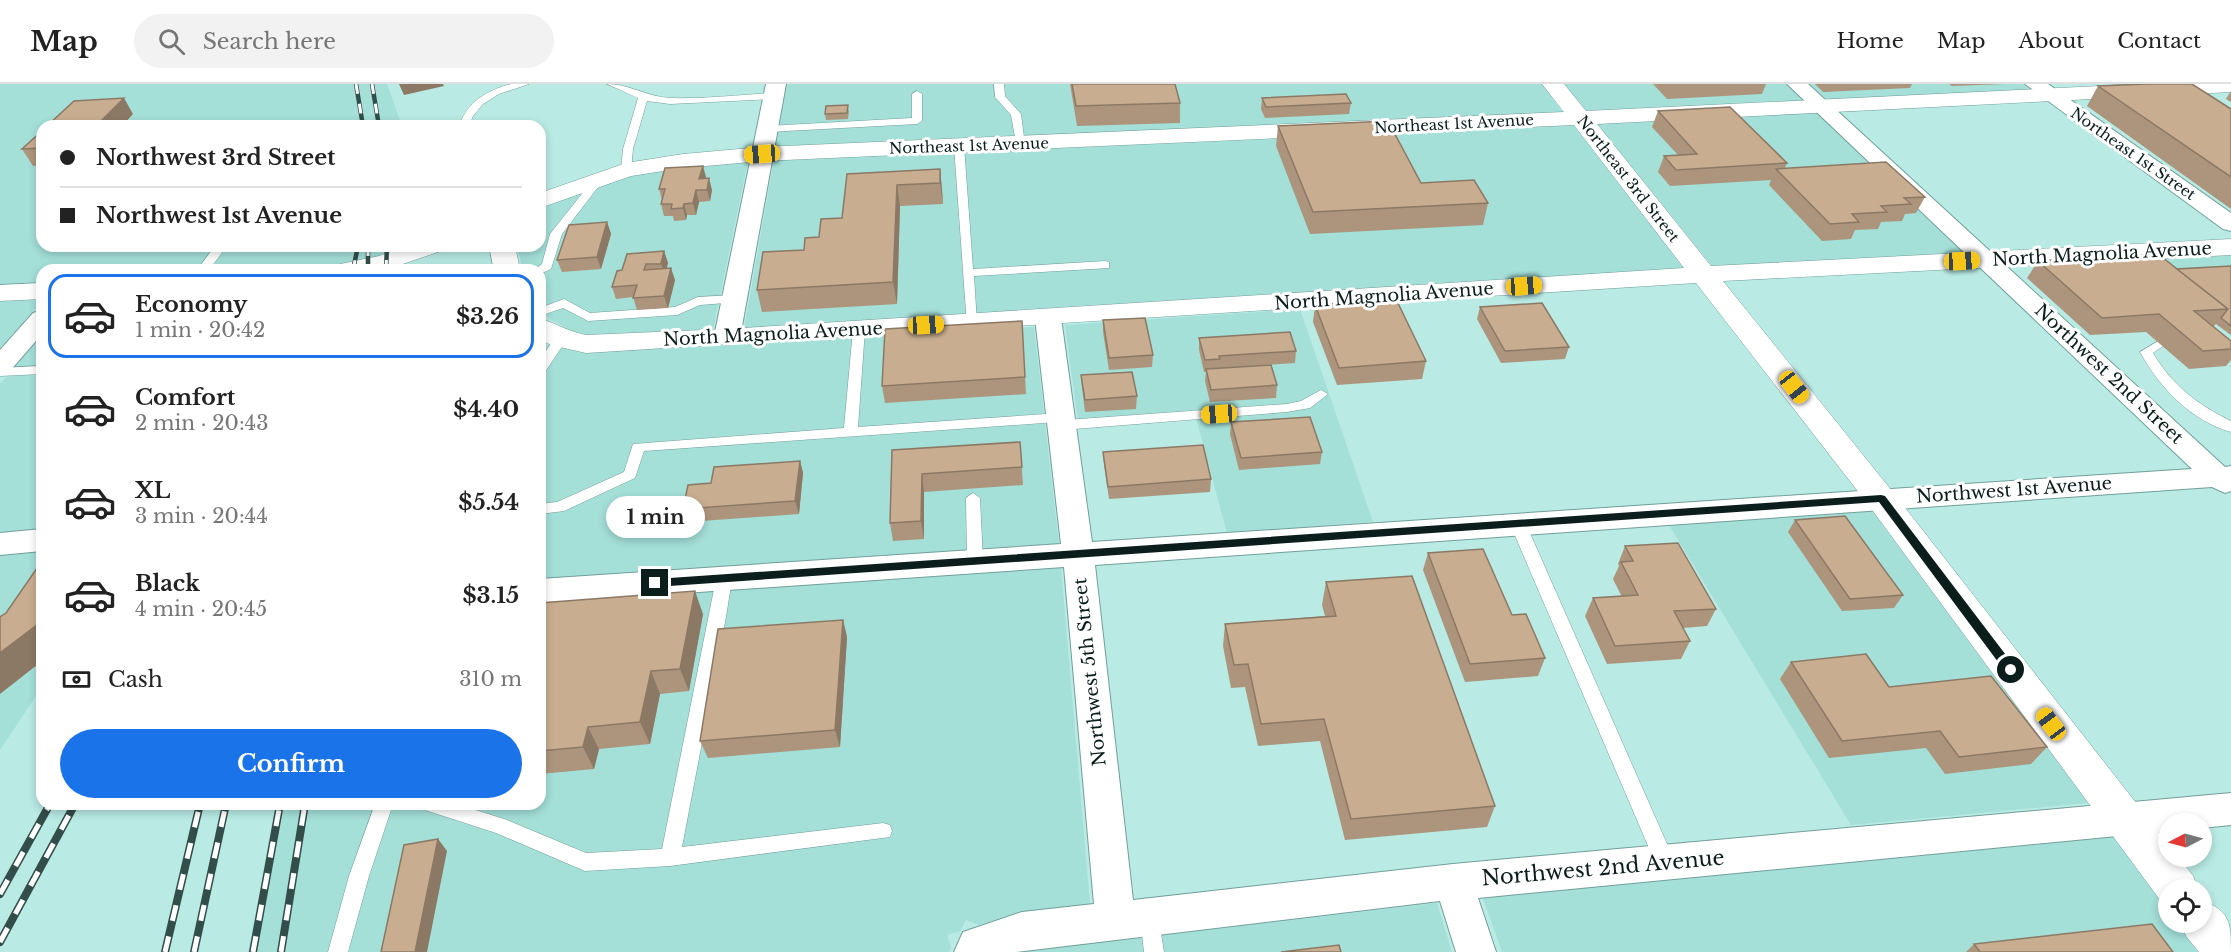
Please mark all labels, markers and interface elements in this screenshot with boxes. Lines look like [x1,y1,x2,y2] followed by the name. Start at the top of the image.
[134,14,554,68] search box
[30,24,98,59] text: Map
[155,25,188,58] icon: search
[203,28,336,55] text: Search here
[1837,28,1904,54] text: Home
[1937,28,1985,54] text: Map
[2018,28,2084,54] text: About
[2117,28,2201,54] text: Contact
[2067,103,2200,204] street label: Northeast 1st Street
[1374,110,1534,137] street label: Northeast 1st Avenue
[1573,112,1684,246] street label: Northeast 3rd Street
[889,133,1049,158] street label: Northeast 1st Avenue
[96,144,336,171] text: Northwest 3rd Street
[743,144,781,164] car
[96,202,342,229] text: Northwest 1st Avenue
[1992,237,2212,271] street label: North Magnolia Avenue
[1944,251,1980,271] car
[1505,276,1543,296] car
[1274,277,1494,315] street label: North Magnolia Avenue
[63,289,117,343] icon: car
[135,291,247,318] text: Economy
[2030,299,2188,449] street label: Northwest 2nd Street
[456,303,519,330] text: $3.26
[908,315,944,335] car
[663,317,883,351] street label: North Magnolia Avenue
[135,318,265,342] text: 1 min · 20:42
[1776,367,1812,407] car
[63,382,117,436] icon: car
[135,384,235,411] text: Comfort
[453,396,519,423] text: $4.40
[1200,404,1238,424] car
[135,411,269,435] text: 2 min · 20:43
[1915,472,2113,508] street label: Northwest 1st Avenue
[63,475,117,529] icon: car
[135,477,170,504] text: XL
[458,489,519,516] text: $5.54
[606,496,704,538] callout: 1 min
[135,504,268,528] text: 3 min · 20:44
[627,505,684,529] text: 1 min
[63,568,117,622] icon: car
[641,569,668,596] route end
[135,570,200,597] text: Black
[1069,577,1111,767] street label: Northwest 5th Street
[462,582,519,609] text: $3.15
[135,597,267,621] text: 4 min · 20:45
[1997,656,2024,683] route start
[60,663,93,696] icon: cash
[108,666,163,693] text: Cash
[459,667,522,691] text: 310 m
[2033,704,2069,744] car
[60,729,522,798] button: Confirm
[2158,813,2212,867] north arrow
[2158,813,2212,933] map controls
[1480,844,1726,892] street label: Northwest 2nd Avenue
[2158,879,2212,933] button: locate

